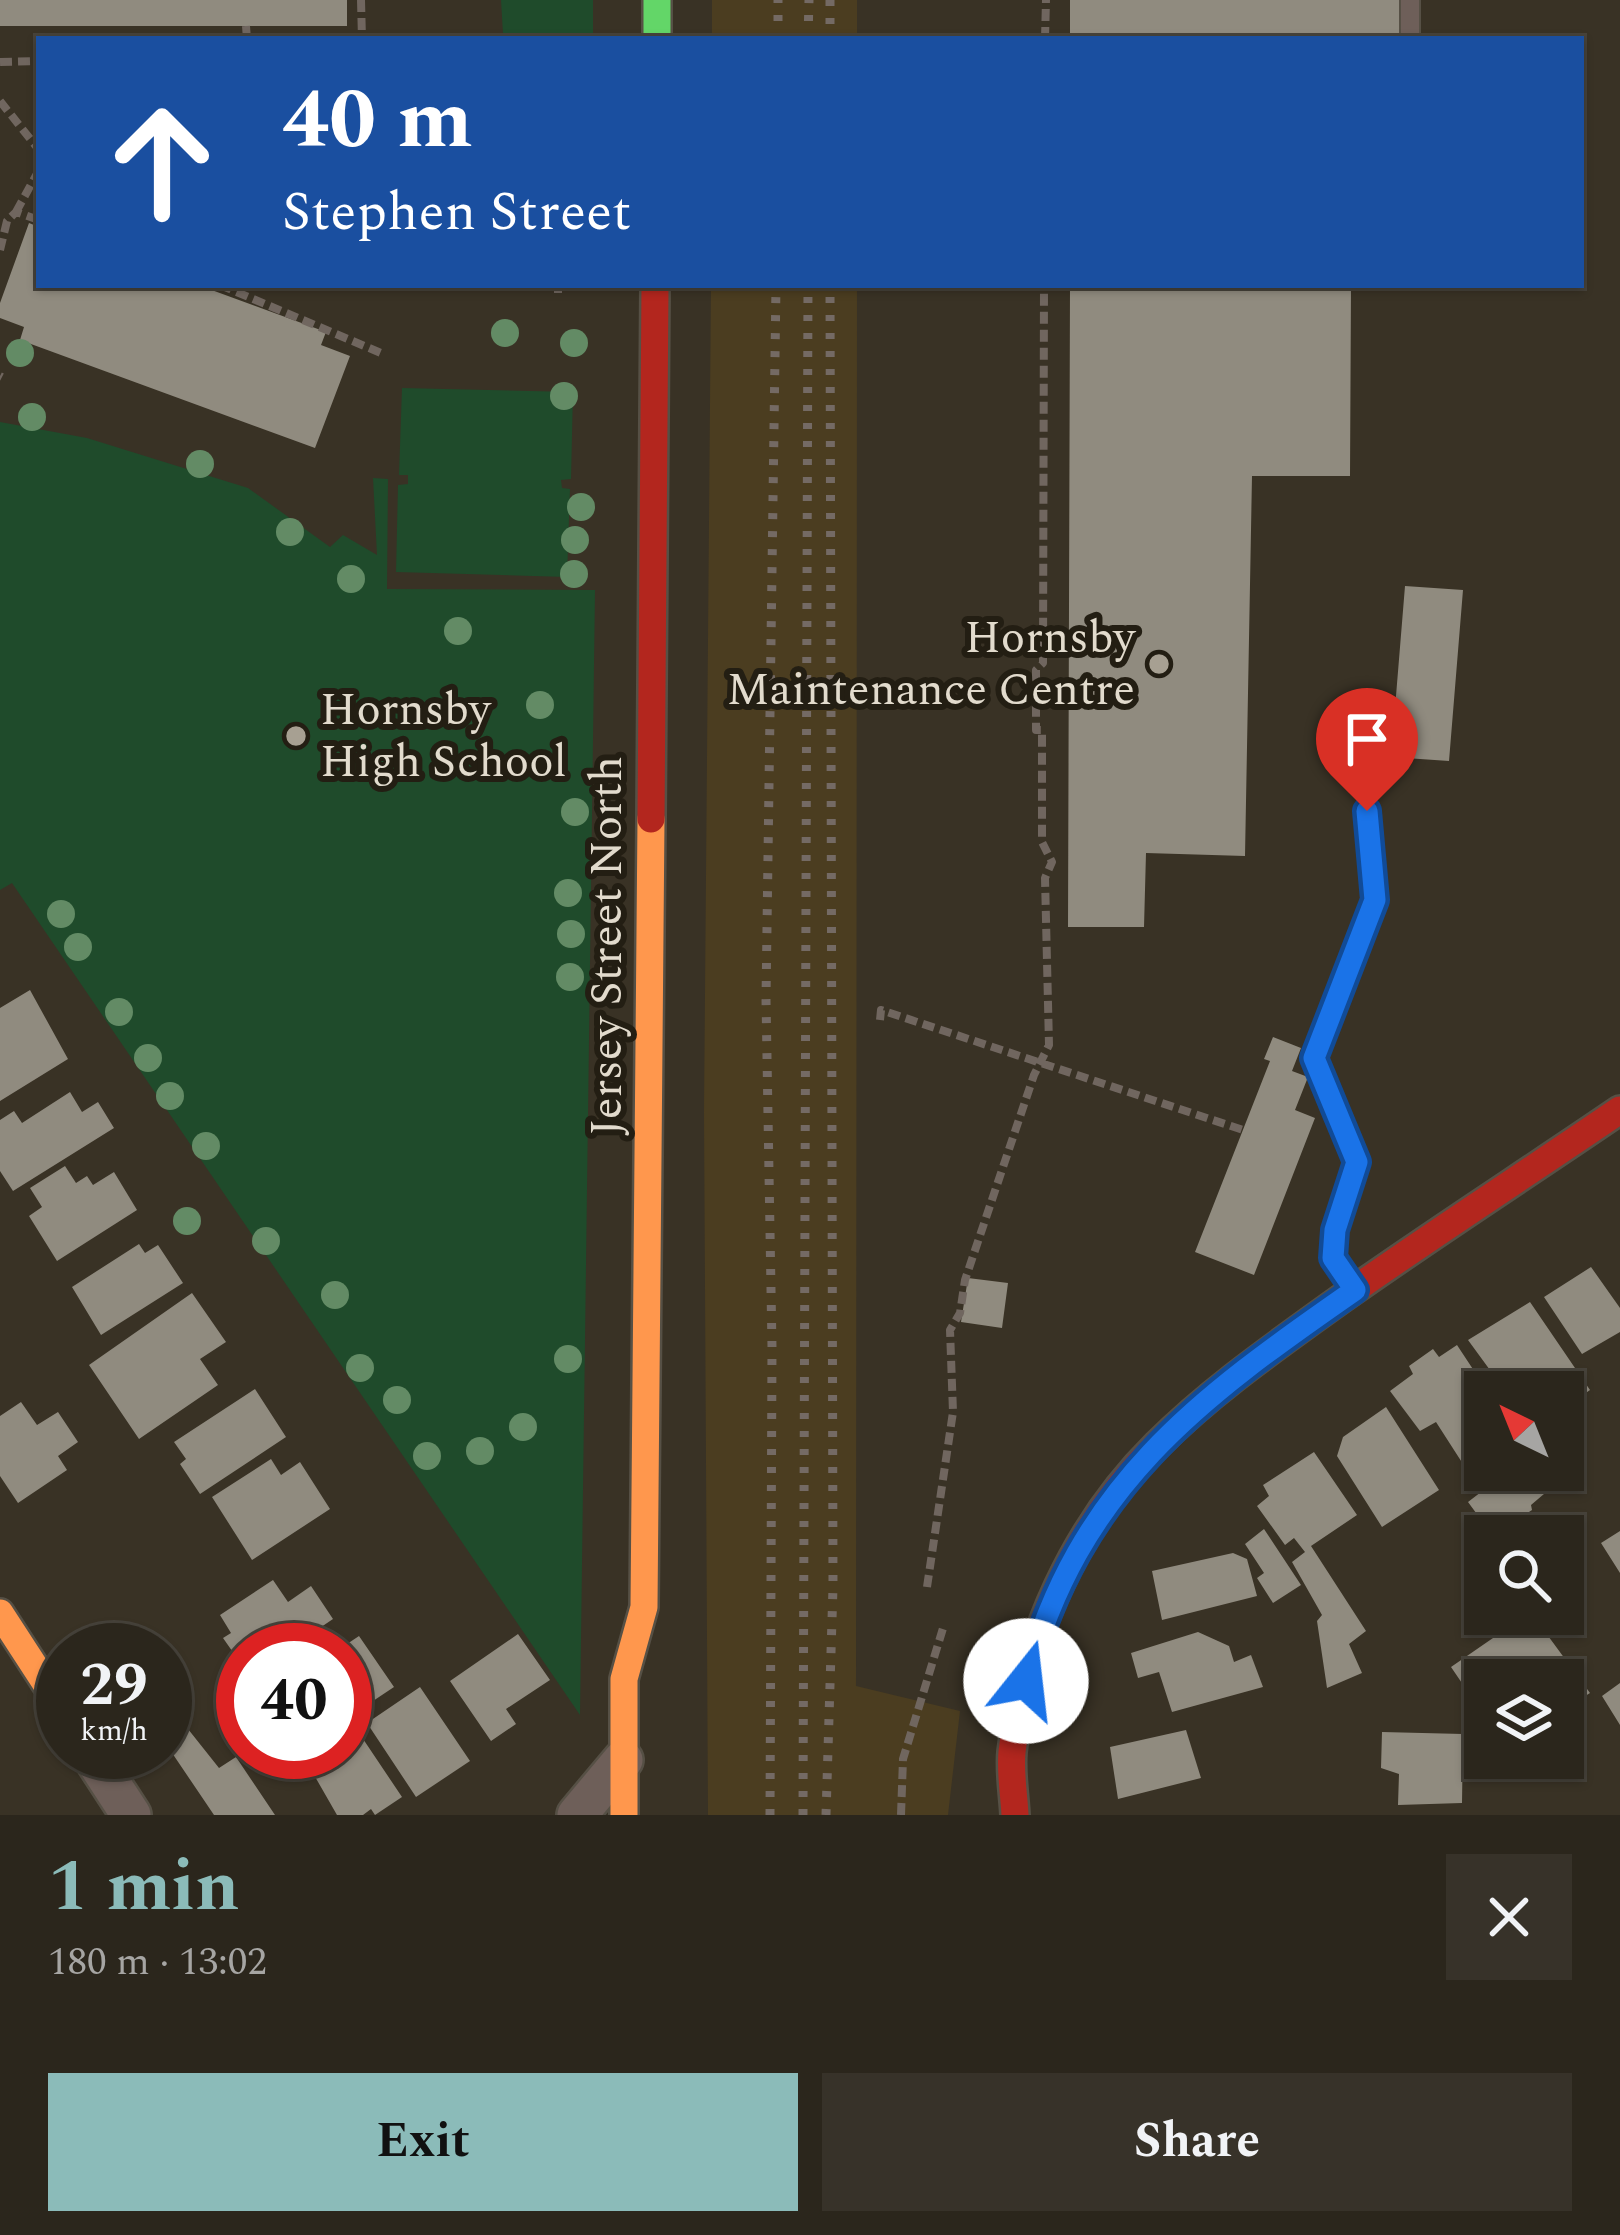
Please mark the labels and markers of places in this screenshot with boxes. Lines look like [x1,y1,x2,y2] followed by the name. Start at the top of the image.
[726,604,1136,725] place label: Hornsby Maintenance Centre
[1146,651,1172,677] marker: Hornsby Maintenance Centre
[320,676,567,797] place label: Hornsby High School
[1316,688,1418,811] pin
[283,723,309,749] marker: Hornsby High School

